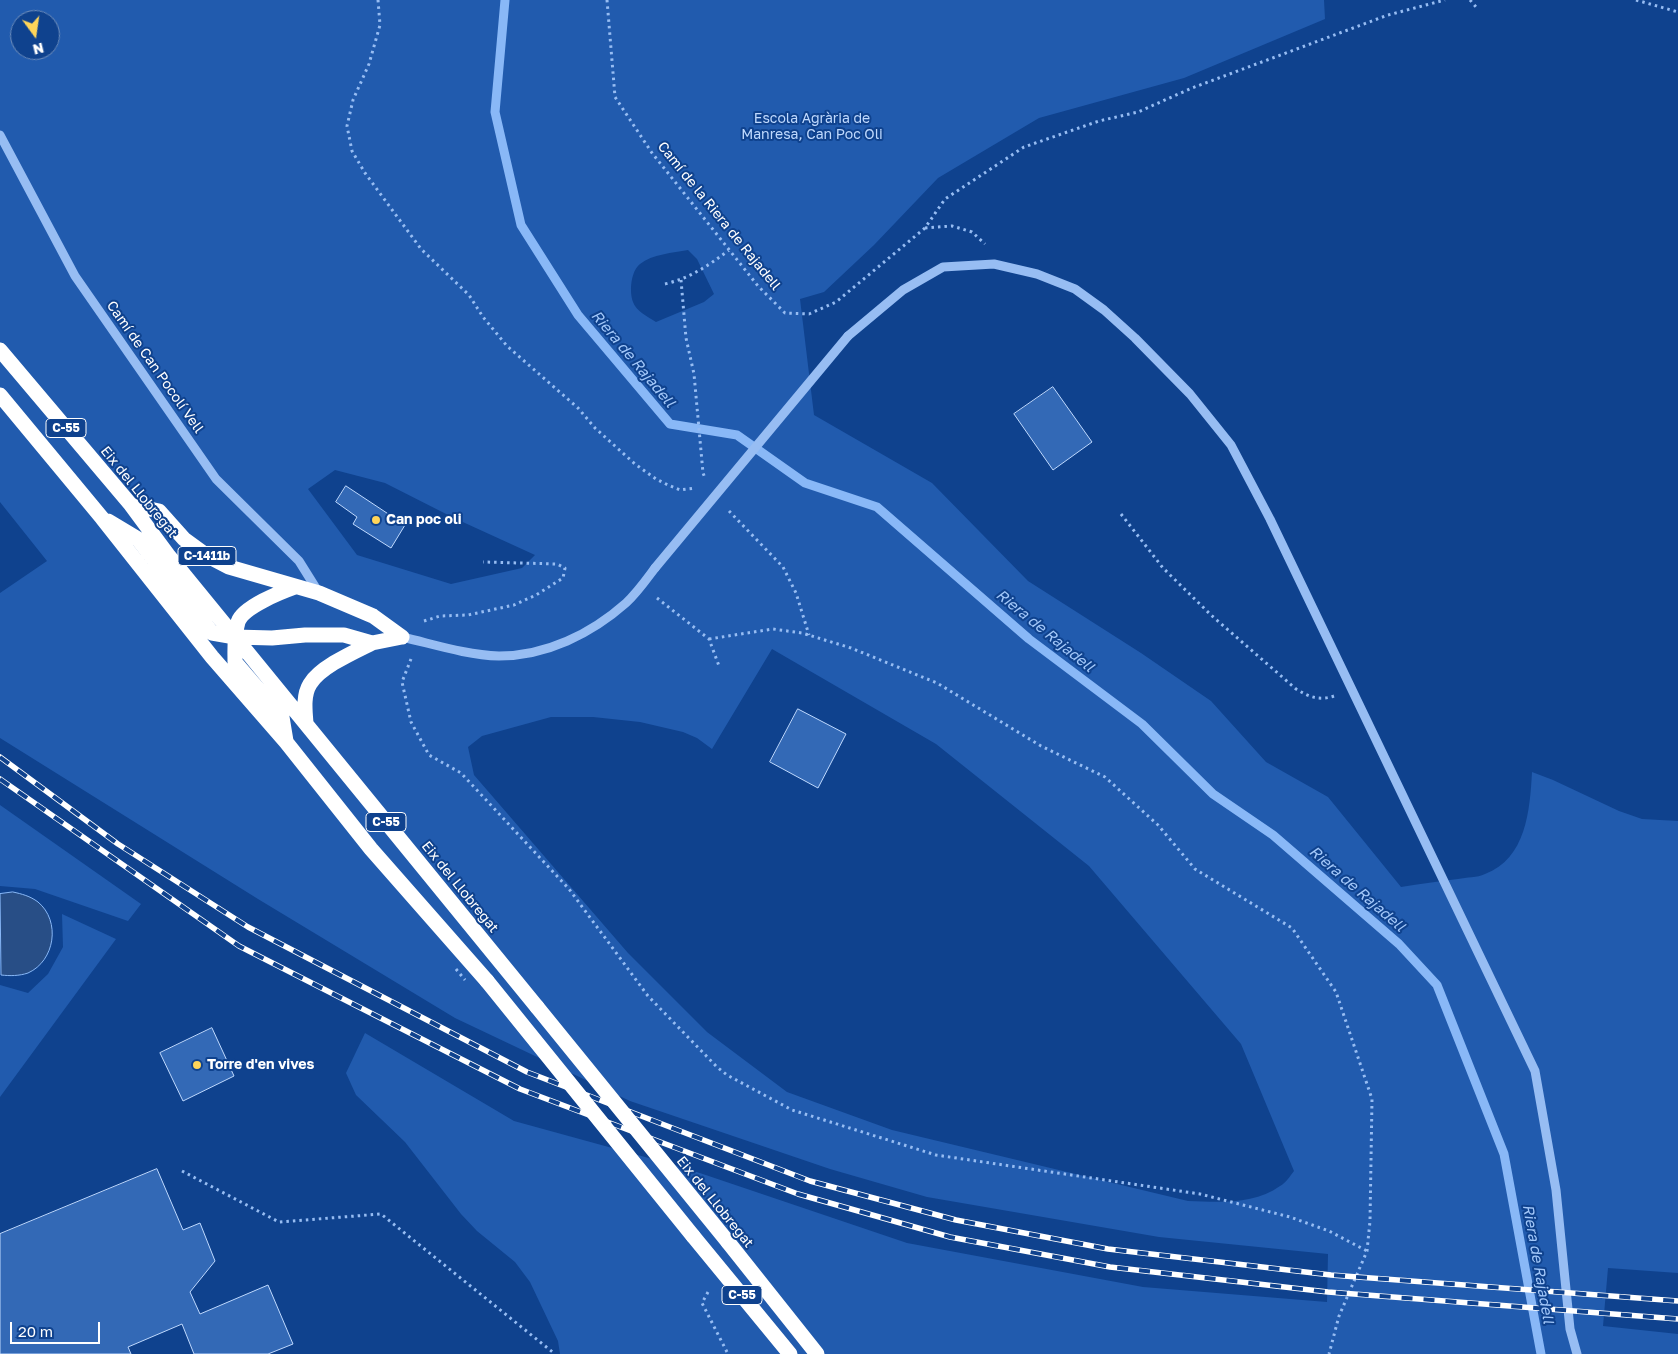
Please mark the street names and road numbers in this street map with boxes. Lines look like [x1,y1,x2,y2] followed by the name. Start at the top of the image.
[654,138,784,294] street label: Camí de la Riera de Rajadell
[103,298,207,436] street label: Camí de Can Pocolí Vell
[46,418,86,438] road number: C-55
[97,443,181,541] street label: Eix del Llobregat
[178,546,236,566] road number: C-1411b
[366,812,406,832] road number: C-55
[418,838,502,936] street label: Eix del Llobregat
[673,1153,757,1251] street label: Eix del Llobregat
[722,1286,762,1304] road number: C-55

